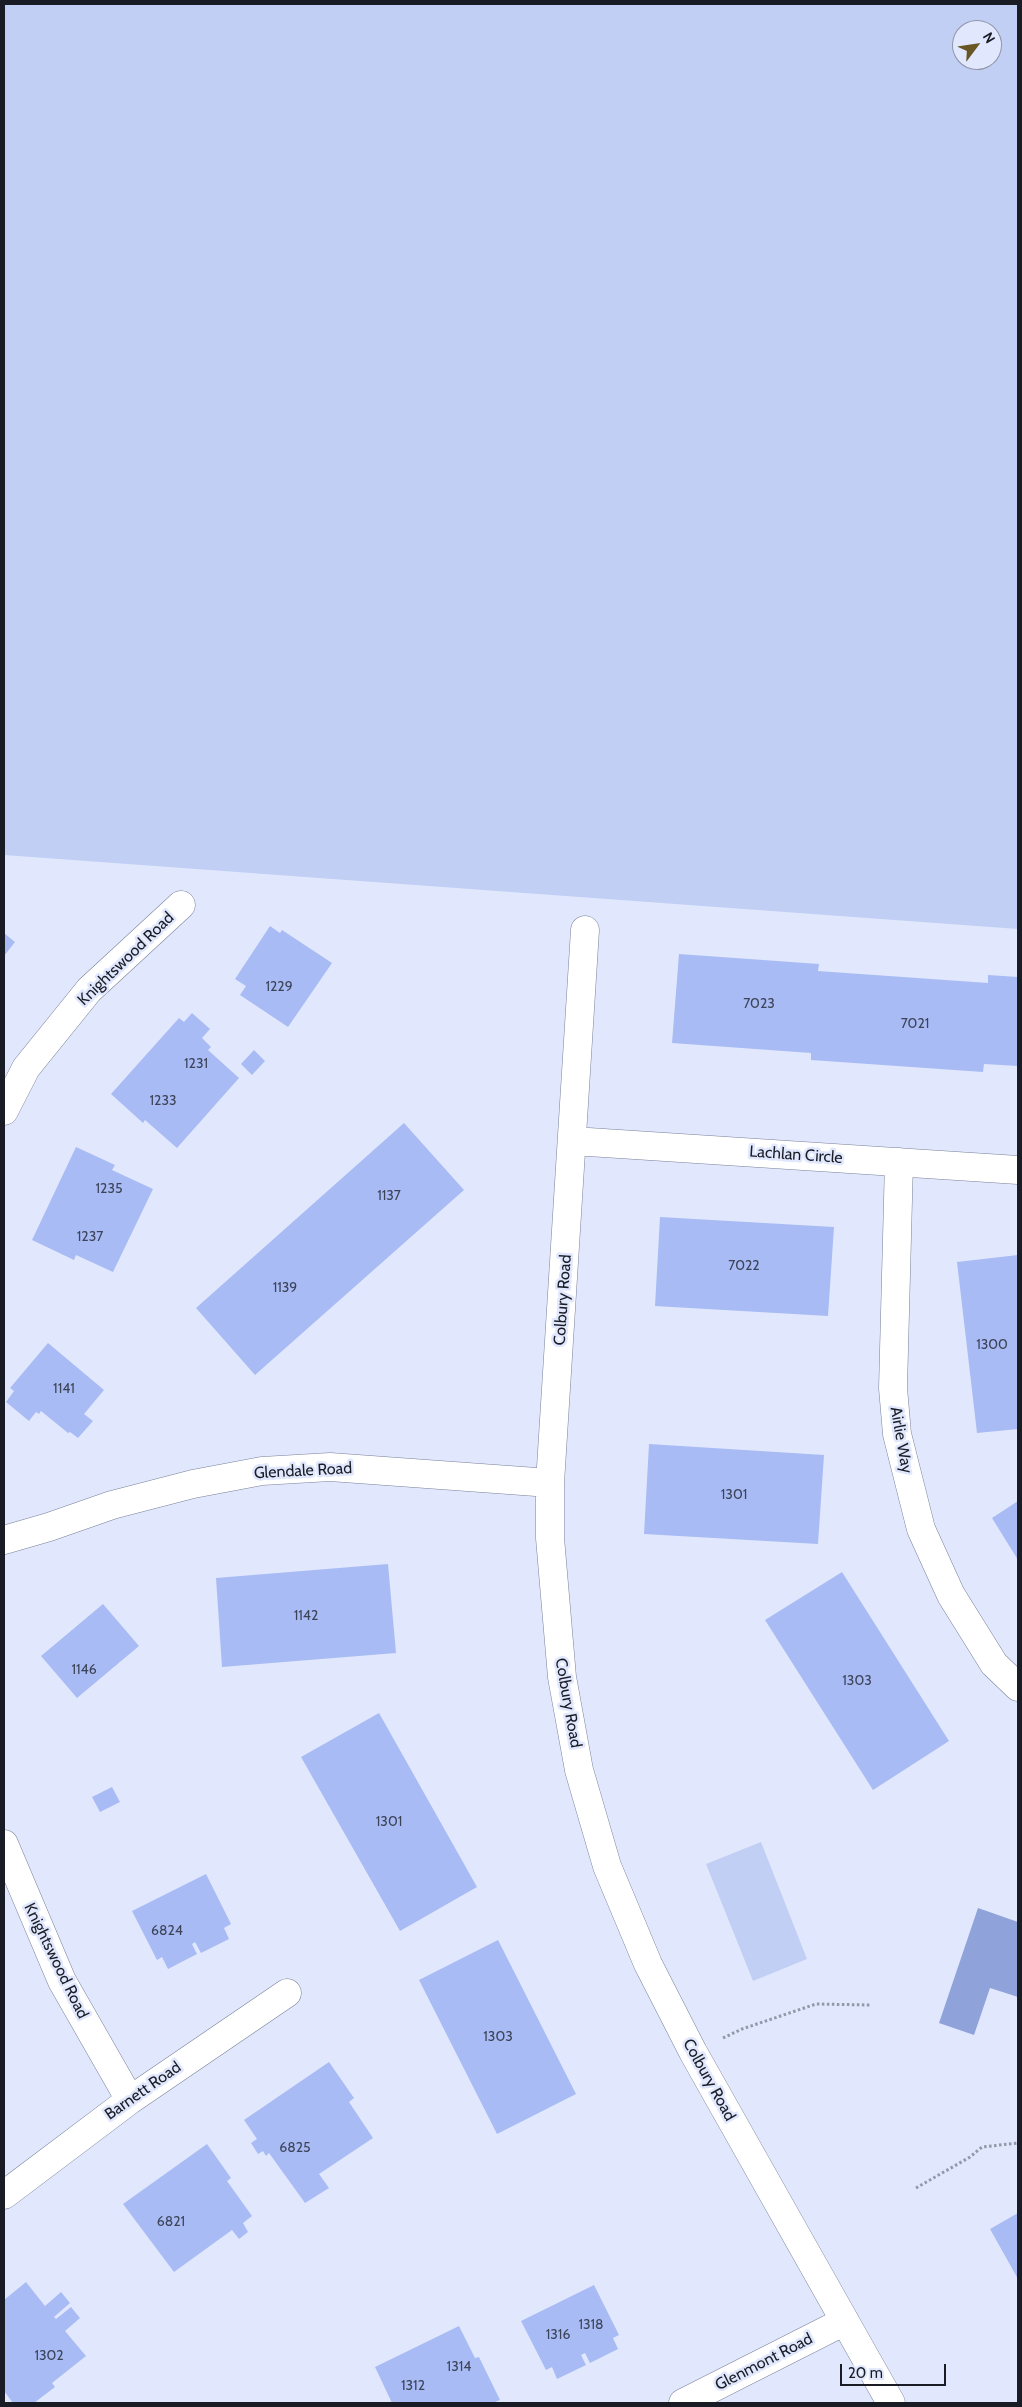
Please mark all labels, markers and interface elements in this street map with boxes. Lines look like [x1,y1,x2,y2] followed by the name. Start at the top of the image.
[952,20,1002,70] north arrow
[979,29,999,47] text: N
[74,908,178,1010] street label: Knightswood Road
[265,979,293,995] house number: 1229
[743,996,775,1012] house number: 7023
[901,1016,929,1032] house number: 7021
[184,1056,208,1072] house number: 1231
[149,1093,177,1109] house number: 1233
[749,1142,843,1168] street label: Lachlan Circle
[95,1181,123,1197] house number: 1235
[377,1188,401,1204] house number: 1137
[77,1229,103,1245] house number: 1237
[550,1254,576,1346] street label: Colbury Road
[728,1258,760,1274] house number: 7022
[273,1280,297,1296] house number: 1139
[976,1337,1008,1353] house number: 1300
[53,1381,75,1397] house number: 1141
[886,1405,916,1475] street label: Airlie Way
[253,1459,353,1483] street label: Glendale Road
[721,1487,747,1503] house number: 1301
[294,1608,318,1624] house number: 1142
[551,1657,585,1749] street label: Colbury Road
[71,1662,97,1678] house number: 1146
[842,1673,872,1689] house number: 1303
[376,1814,402,1830] house number: 1301
[20,1900,92,2022] street label: Knightswood Road
[151,1923,183,1939] house number: 6824
[483,2029,513,2045] house number: 1303
[679,2036,739,2124] street label: Colbury Road
[101,2058,185,2124] street label: Barnett Road
[279,2140,311,2156] house number: 6825
[157,2214,185,2230] house number: 6821
[578,2317,604,2333] house number: 1318
[546,2327,570,2343] house number: 1316
[712,2329,816,2395] street label: Glenmont Road
[34,2348,64,2364] house number: 1302
[842,2354,948,2386] scale bar
[447,2359,471,2375] house number: 1314
[848,2364,883,2382] text: 20 m
[401,2378,425,2394] house number: 1312

